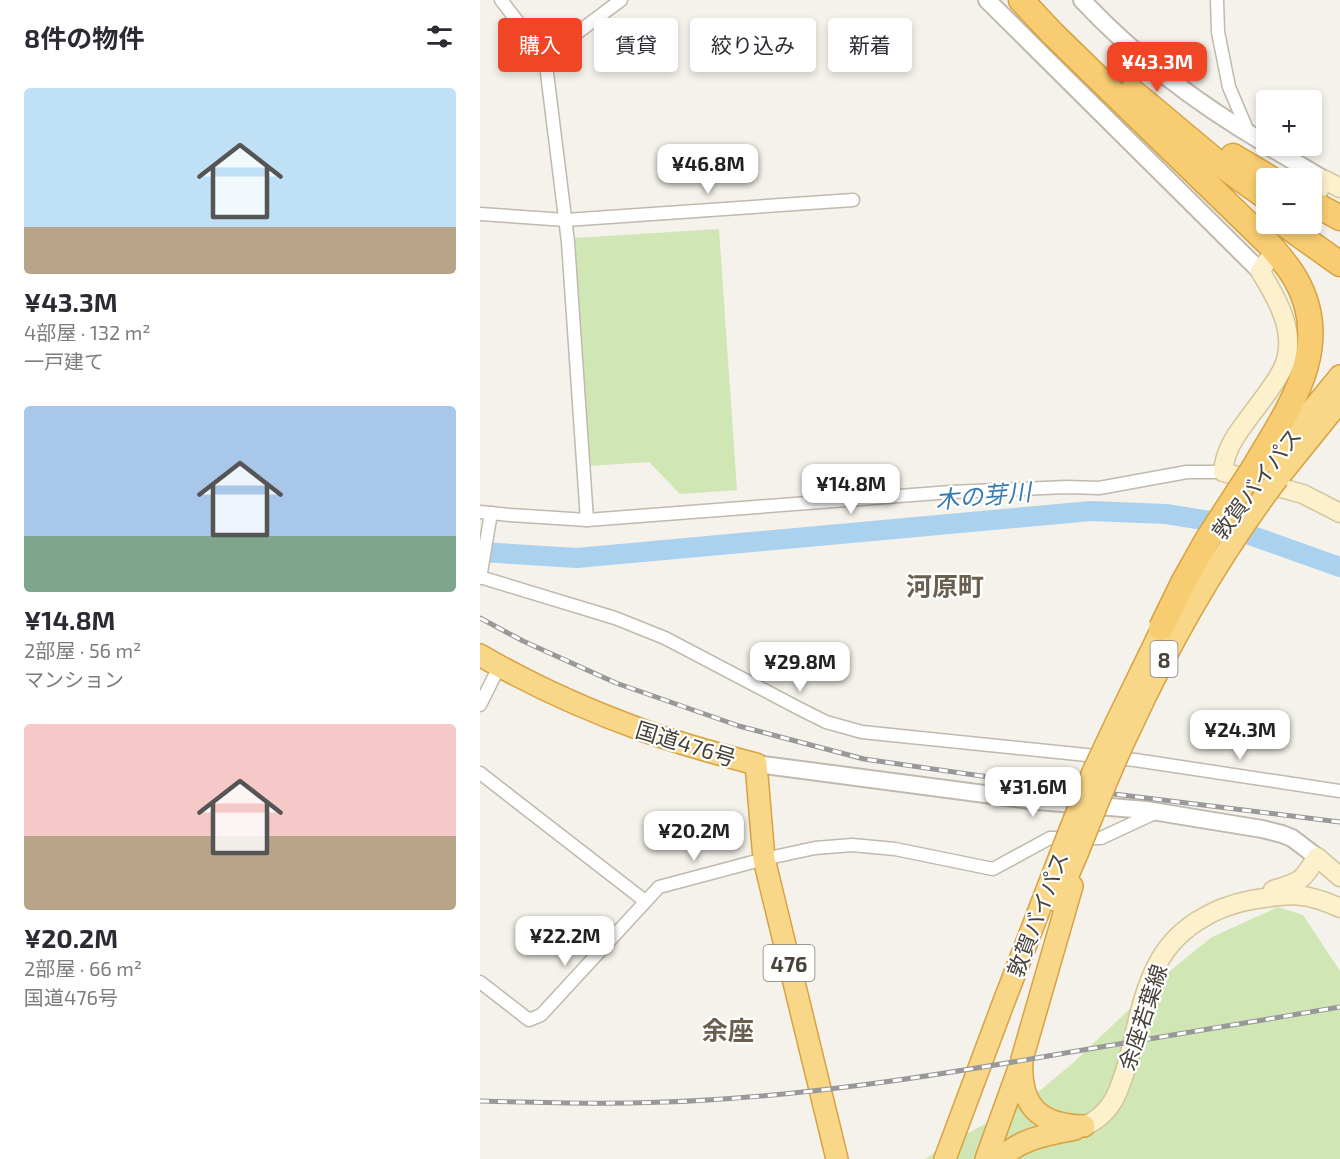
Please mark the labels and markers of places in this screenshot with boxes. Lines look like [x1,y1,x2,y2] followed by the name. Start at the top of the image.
[1108,42,1206,93] pin: ¥43.3M
[659,144,757,195] pin: ¥46.8M
[802,464,900,515] pin: ¥14.8M
[751,642,849,693] pin: ¥29.8M
[1191,710,1289,761] pin: ¥24.3M
[984,767,1082,818] pin: ¥31.6M
[645,811,743,862] pin: ¥20.2M
[516,916,614,967] pin: ¥22.2M

